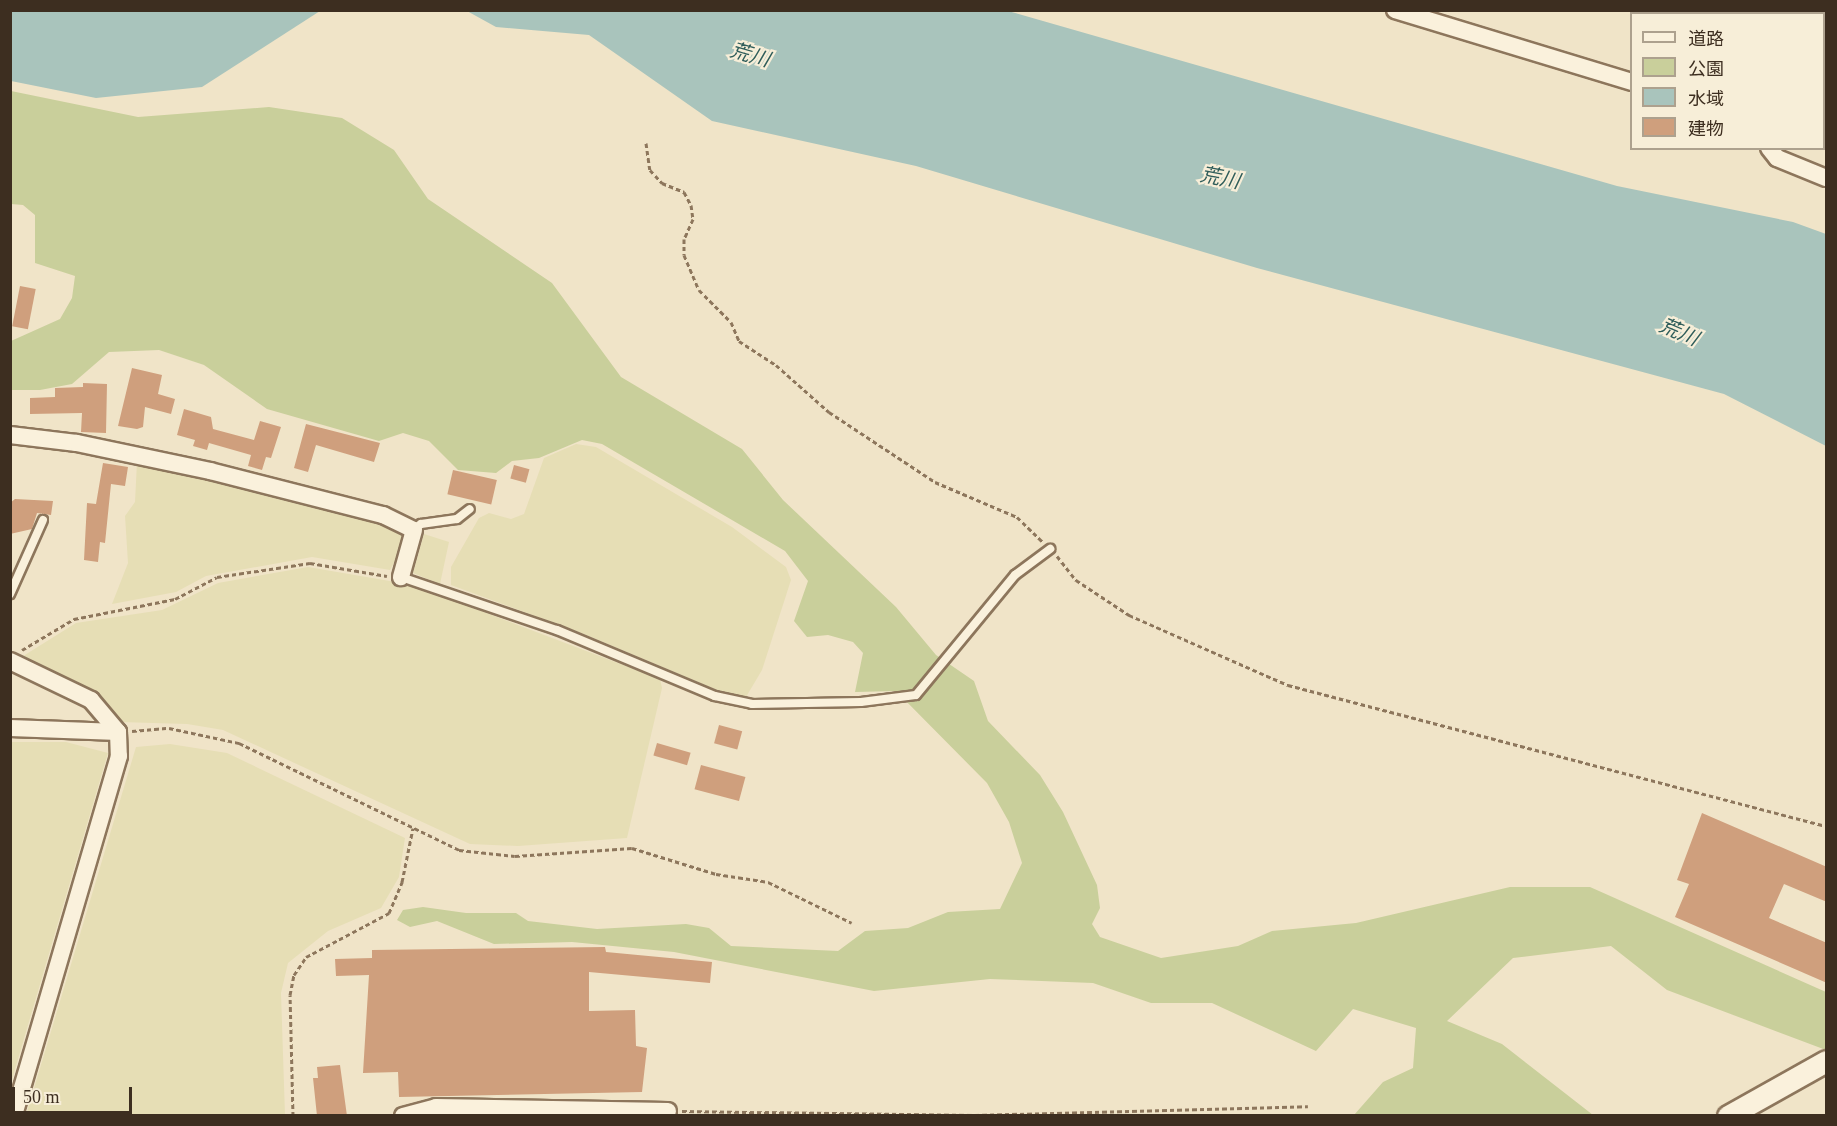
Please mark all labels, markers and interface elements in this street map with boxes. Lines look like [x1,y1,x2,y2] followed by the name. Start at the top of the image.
[1630,12,1825,150] legend
[1688,29,1724,49] text: 道路
[727,38,773,72] water label: 荒川
[1688,59,1724,79] text: 公園
[1688,89,1724,109] text: 水域
[1688,119,1724,139] text: 建物
[1198,162,1242,194] water label: 荒川
[1656,313,1702,351] water label: 荒川
[15,1075,135,1113] scale bar
[23,1087,60,1107] text: 50 m

